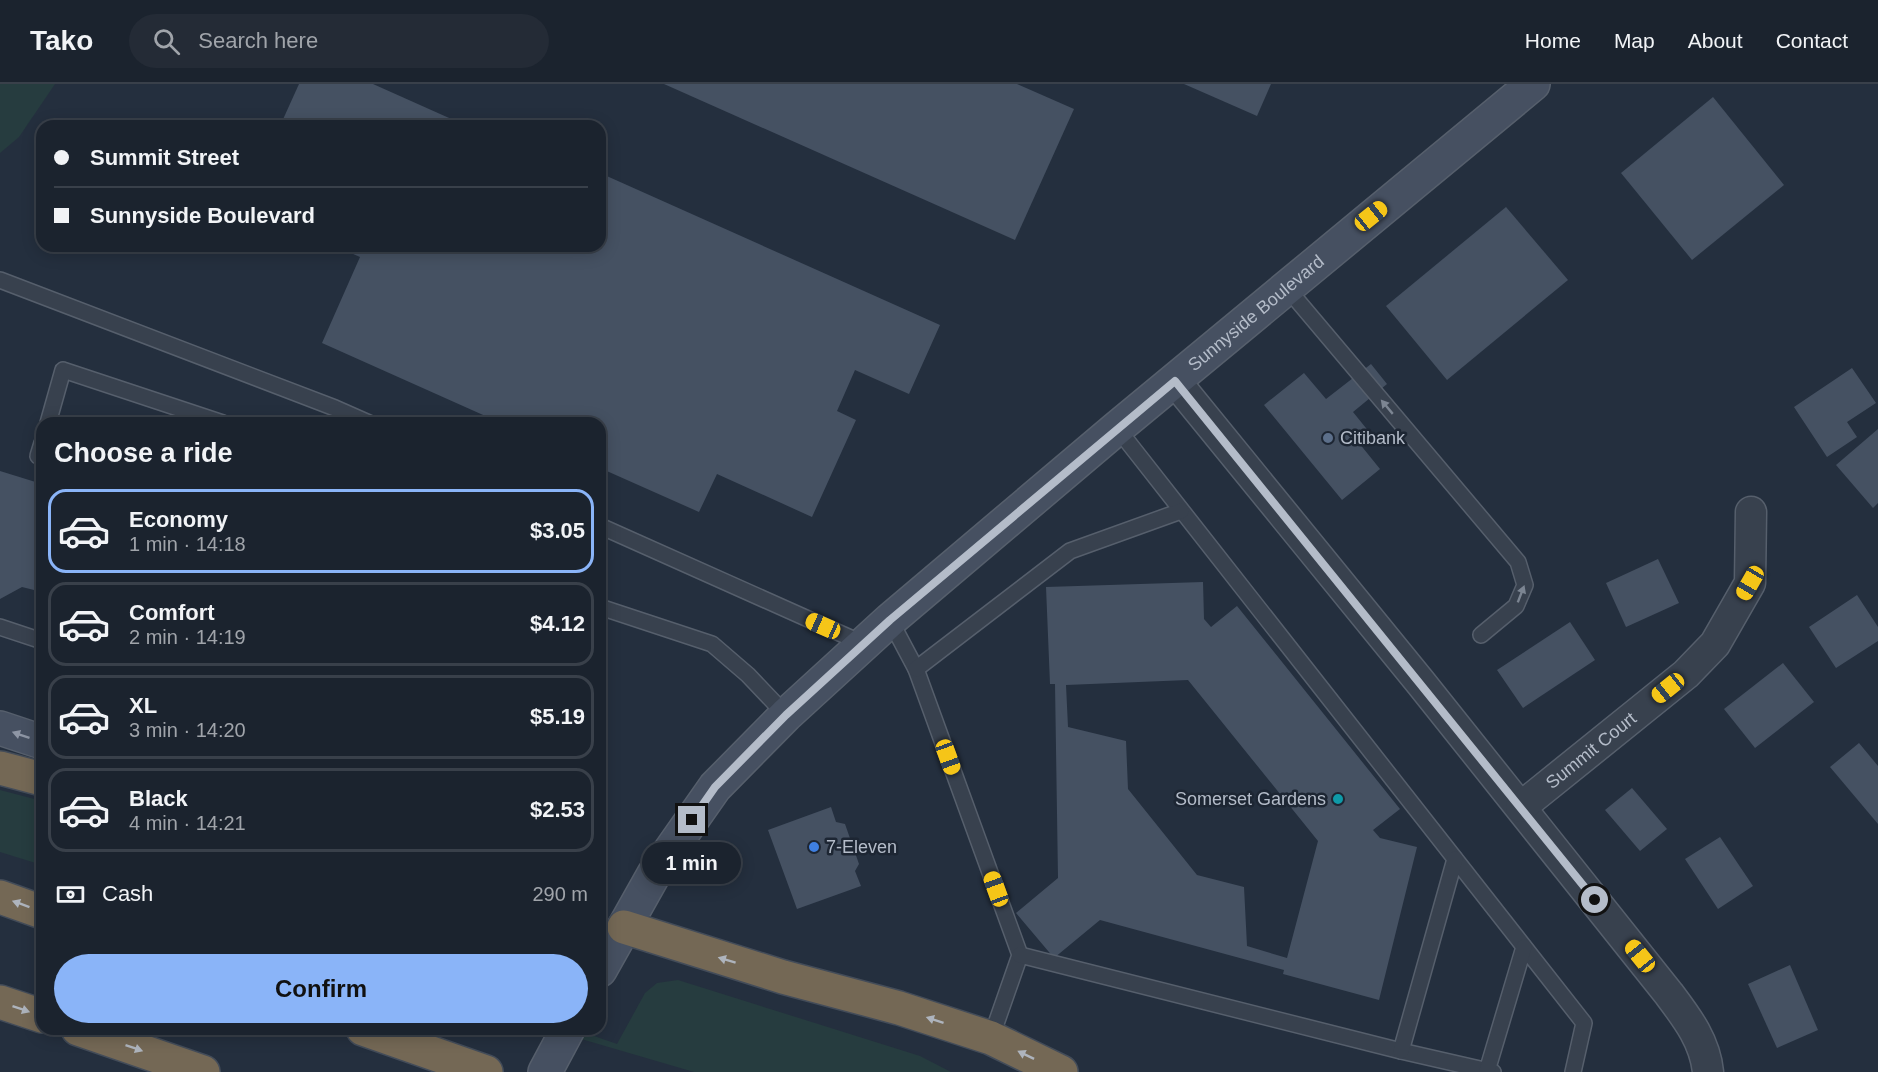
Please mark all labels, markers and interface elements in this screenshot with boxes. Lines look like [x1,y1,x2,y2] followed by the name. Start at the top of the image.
[129,14,549,68] search box
[30,25,93,56] text: Tako
[150,25,183,58] icon: search
[198,28,318,53] text: Search here
[1525,29,1581,52] text: Home
[1614,29,1655,52] text: Map
[1688,29,1743,52] text: About
[1776,29,1848,52] text: Contact
[90,145,239,170] text: Summit Street
[1351,198,1391,234] car
[90,203,315,228] text: Sunnyside Boulevard
[1184,251,1328,375] street label: Sunnyside Boulevard
[1381,400,1394,415] one-way arrow
[1340,428,1406,448] place label: Citibank
[1321,431,1335,445] marker: Citibank
[54,438,233,468] text: Choose a ride
[57,504,111,558] icon: car
[129,507,228,532] text: Economy
[530,518,585,543] text: $3.05
[129,533,246,555] text: 1 min · 14:18
[1733,563,1767,603] car
[1516,585,1526,603] one-way arrow
[57,597,111,651] icon: car
[129,600,215,625] text: Comfort
[803,610,843,642] car
[530,611,585,636] text: $4.12
[129,626,246,648] text: 2 min · 14:19
[1648,670,1688,706] car
[57,690,111,744] icon: car
[129,693,157,718] text: XL
[530,704,585,729] text: $5.19
[1542,708,1640,793] street label: Summit Court
[129,719,246,741] text: 3 min · 14:20
[12,730,30,740] one-way arrow
[933,737,963,777] car
[57,783,111,837] icon: car
[129,786,188,811] text: Black
[1175,789,1326,809] place label: Somerset Gardens
[1331,792,1345,806] marker: Somerset Gardens
[530,797,585,822] text: $2.53
[678,806,705,833] route end
[129,812,246,834] text: 4 min · 14:21
[826,837,897,857] place label: 7-Eleven
[807,840,821,854] marker: 7-Eleven
[642,841,742,883] callout: 1 min
[665,852,718,874] text: 1 min
[981,869,1011,909] car
[54,878,87,911] icon: cash
[102,881,153,906] text: Cash
[532,883,588,905] text: 290 m
[1581,886,1608,913] route start
[12,899,30,909] one-way arrow
[1622,936,1658,976] car
[54,954,588,1023] button: Confirm
[718,955,736,964] one-way arrow
[12,1005,30,1015] one-way arrow
[926,1015,944,1024] one-way arrow
[125,1044,143,1053] one-way arrow
[1017,1050,1034,1060] one-way arrow

